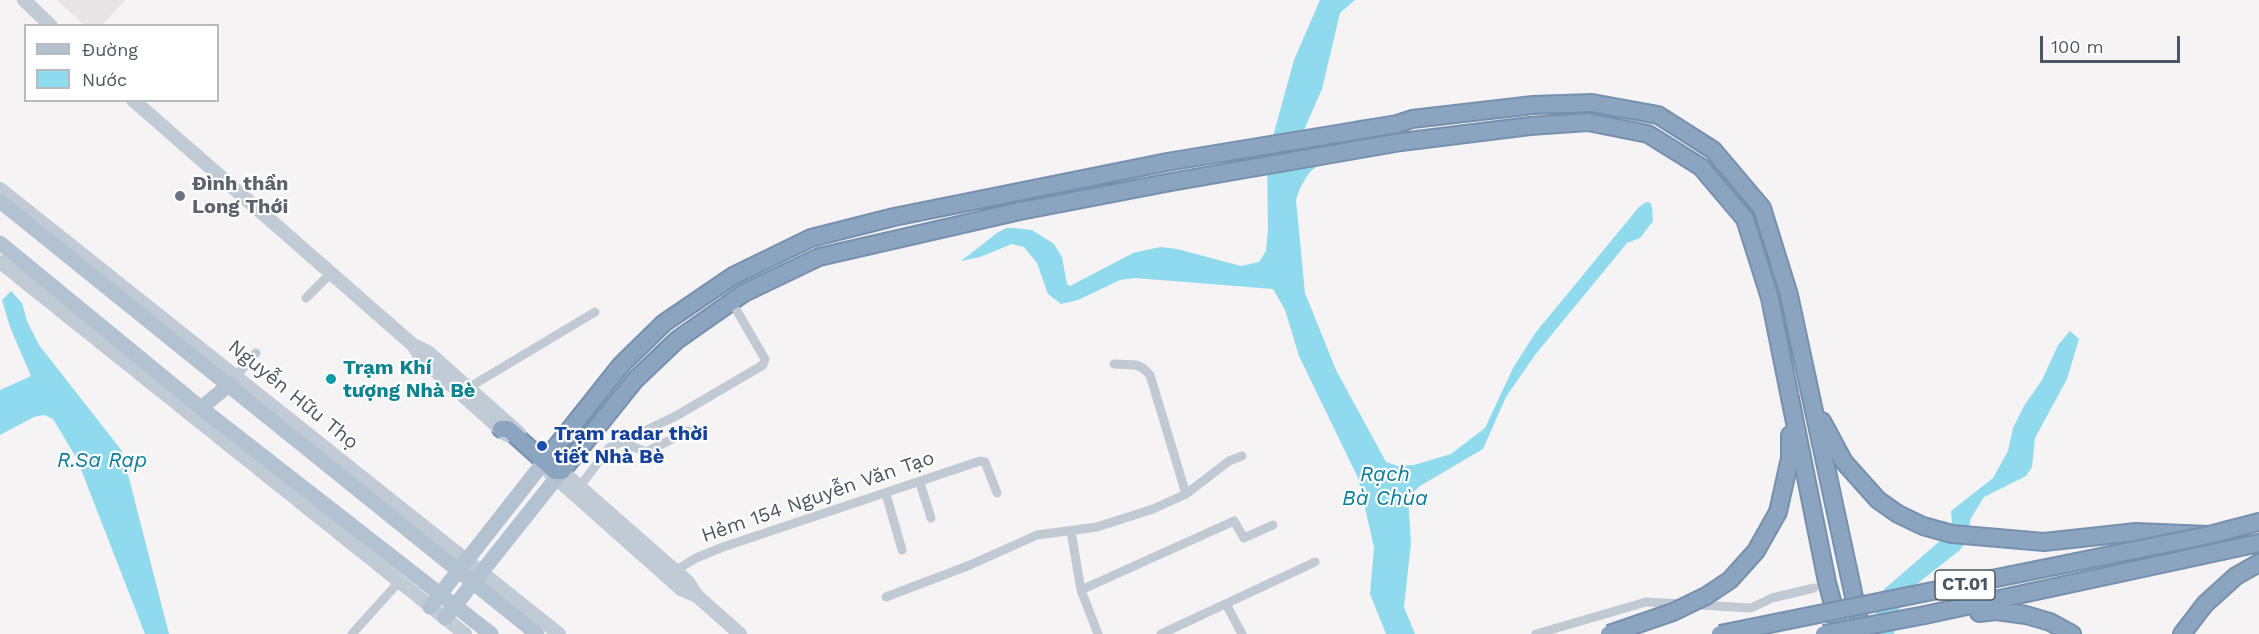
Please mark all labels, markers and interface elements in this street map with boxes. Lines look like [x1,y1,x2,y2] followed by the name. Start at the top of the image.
[24,24,219,102] legend
[2043,24,2182,62] scale bar
[2051,36,2104,57] text: 100 m
[82,39,138,60] text: Đường
[82,69,127,90] text: Nước
[192,172,288,219] place label: Đình thần Long Thới
[173,189,187,203] marker: Đình thần Long Thới
[223,335,363,455] street label: Nguyễn Hữu Thọ
[343,356,475,403] place label: Trạm Khí tượng Nhà Bè
[324,372,338,386] marker: Trạm Khí tượng Nhà Bè
[554,422,708,469] place label: Trạm radar thời tiết Nhà Bè
[535,439,549,453] marker: Trạm radar thời tiết Nhà Bè
[698,446,938,548] street label: Hẻm 154 Nguyễn Văn Tạo
[57,448,147,474] water label: R.Sa Rạp
[1342,462,1428,512] water label: Rạch Bà Chùa
[1935,570,1995,600] road number: CT.01

